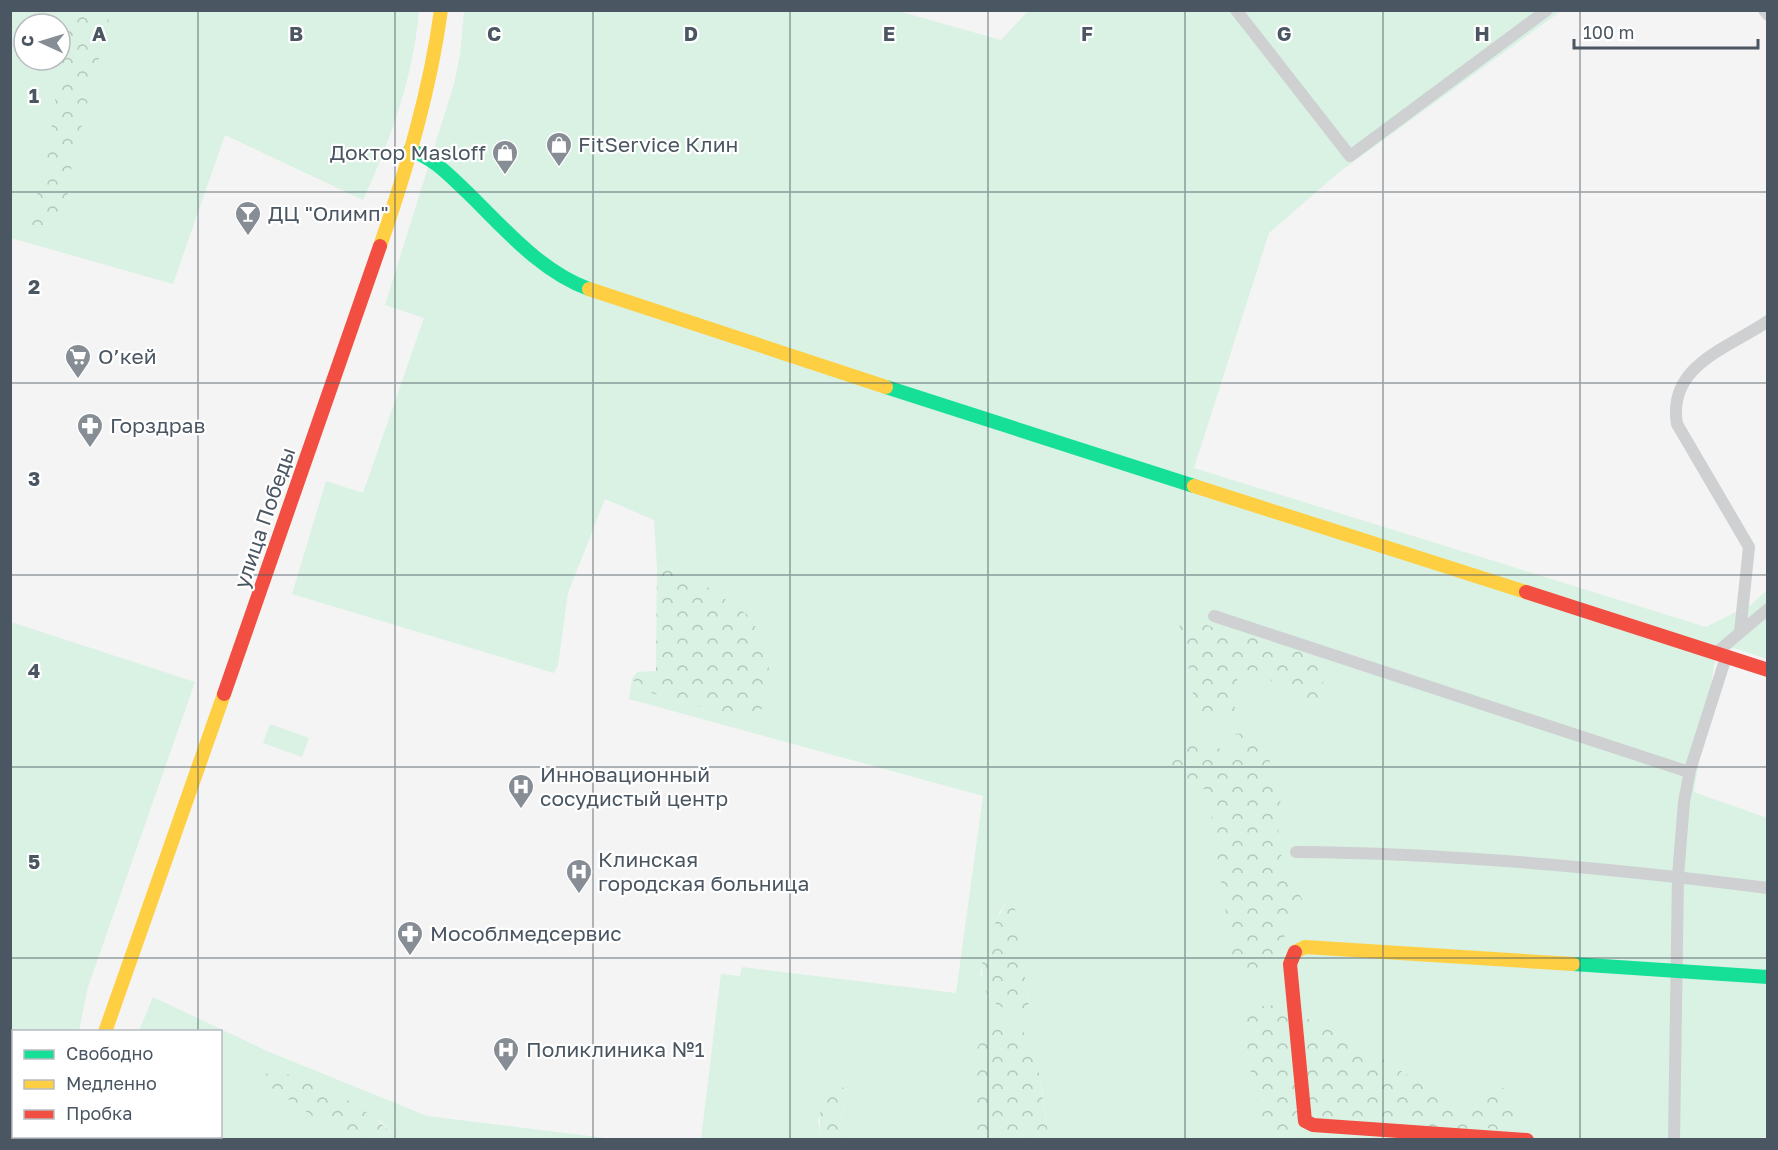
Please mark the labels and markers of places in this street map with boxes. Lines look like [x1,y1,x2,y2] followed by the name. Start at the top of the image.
[544,130,574,168] shop icon: FitService Клин
[578,131,738,157] place label: FitService Клин
[490,138,520,176] shop icon: Доктор Masloff
[330,139,486,165] place label: Доктор Masloff
[233,199,263,237] bar icon: ДЦ "Олимп"
[268,200,389,226] place label: ДЦ "Олимп"
[63,342,93,380] supermarket icon: О’кей
[98,343,157,369] place label: О’кей
[75,411,105,449] pharmacy icon: Горздрав
[110,412,205,438] place label: Горздрав
[540,761,728,811] place label: Инновационный сосудистый центр
[506,772,536,810] hospital icon: Инновационный сосудистый центр
[598,846,809,896] place label: Клинская городская больница
[564,857,594,895] hospital icon: Клинская городская больница
[395,919,425,957] pharmacy icon: Мособлмедсервис
[430,920,622,946] place label: Мособлмедсервис
[491,1035,521,1073] hospital icon: Поликлиника №1
[526,1036,705,1062] place label: Поликлиника №1

